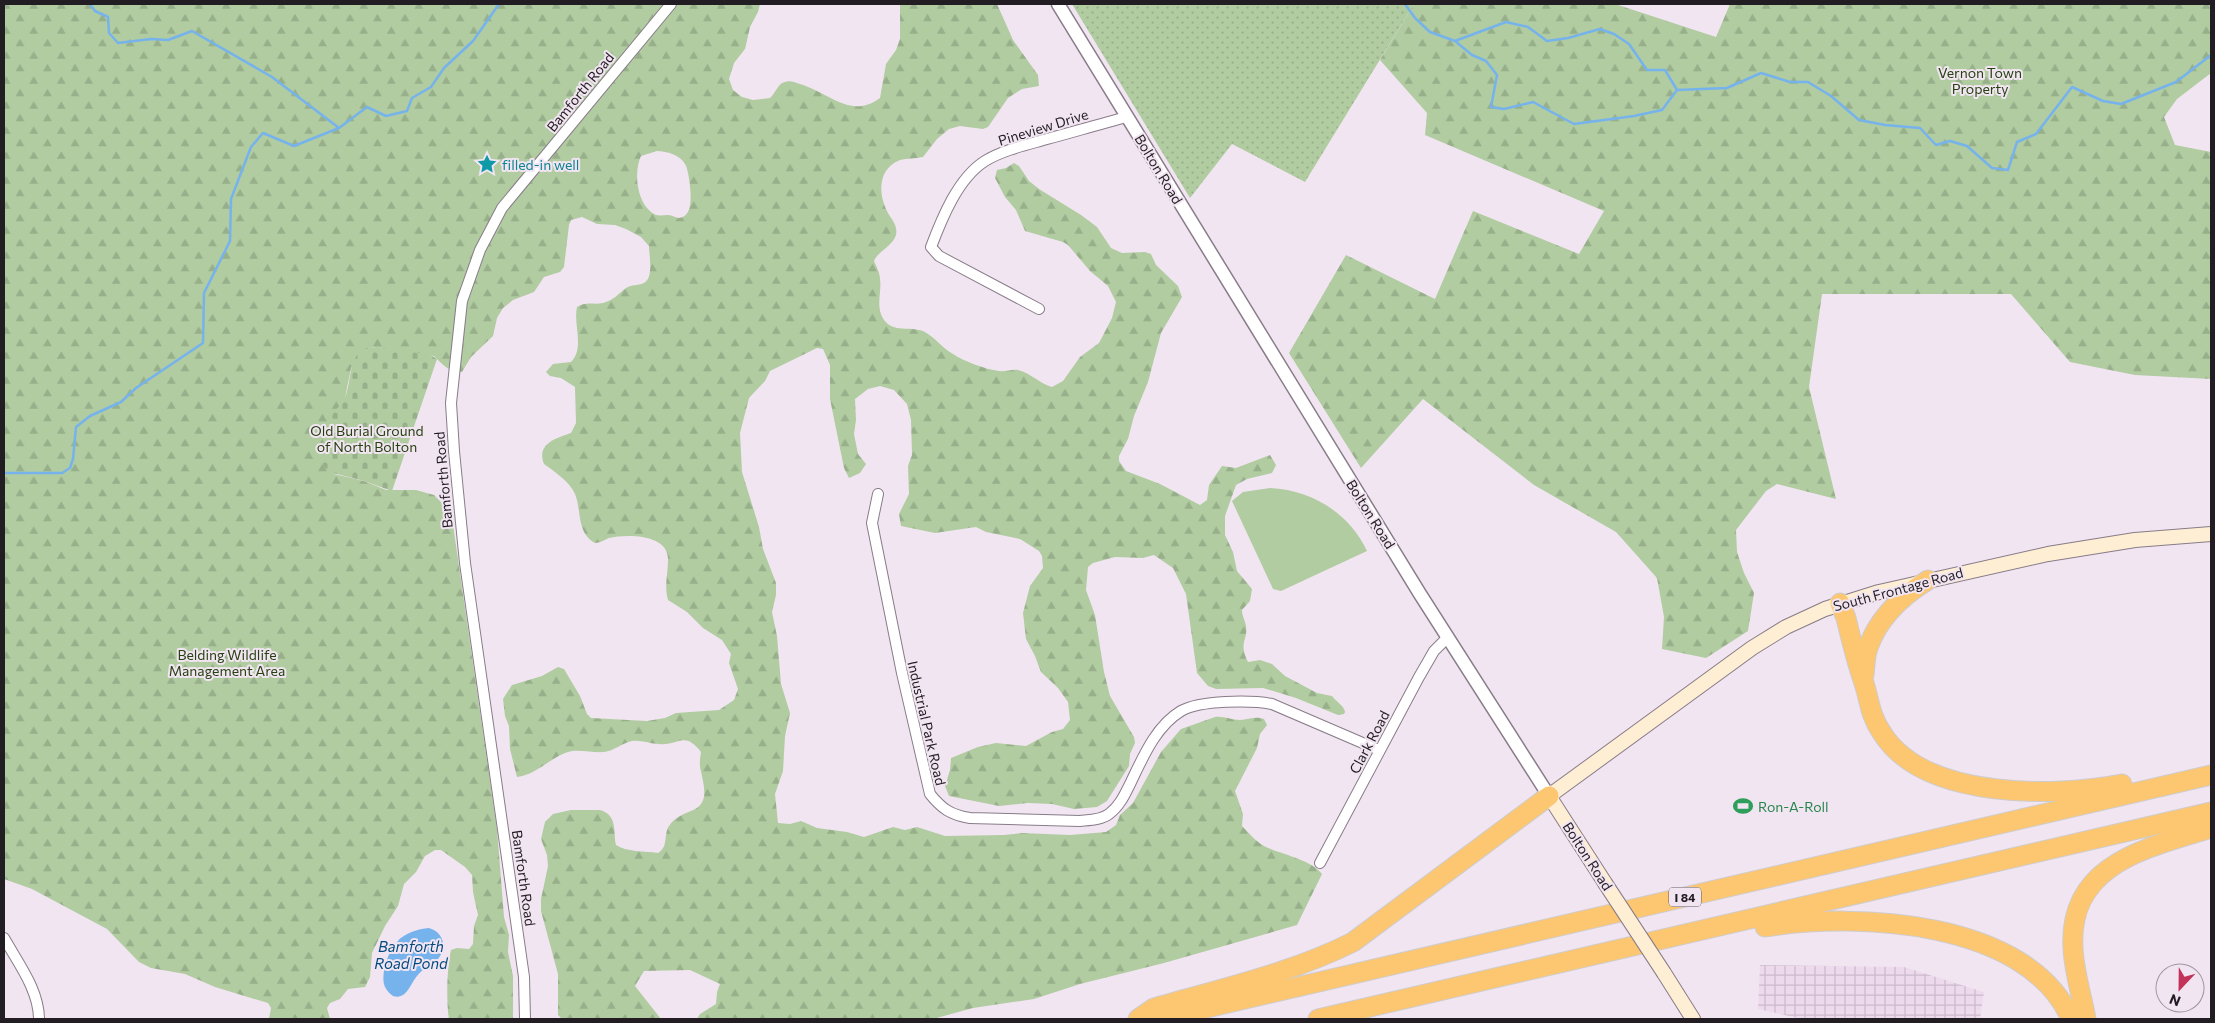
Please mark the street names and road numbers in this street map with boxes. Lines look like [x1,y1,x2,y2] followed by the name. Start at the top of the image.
[543,49,617,135] street label: Bamforth Road
[996,105,1090,149] street label: Pineview Drive
[1132,131,1186,207] street label: Bolton Road
[430,431,456,529] street label: Bamforth Road
[1343,476,1399,552] street label: Bolton Road
[1831,563,1965,615] street label: South Frontage Road
[904,659,950,787] street label: Industrial Park Road
[1345,708,1393,776] street label: Clark Road
[1560,819,1616,893] street label: Bolton Road
[509,829,539,927] street label: Bamforth Road
[1669,888,1701,906] road number: I 84

